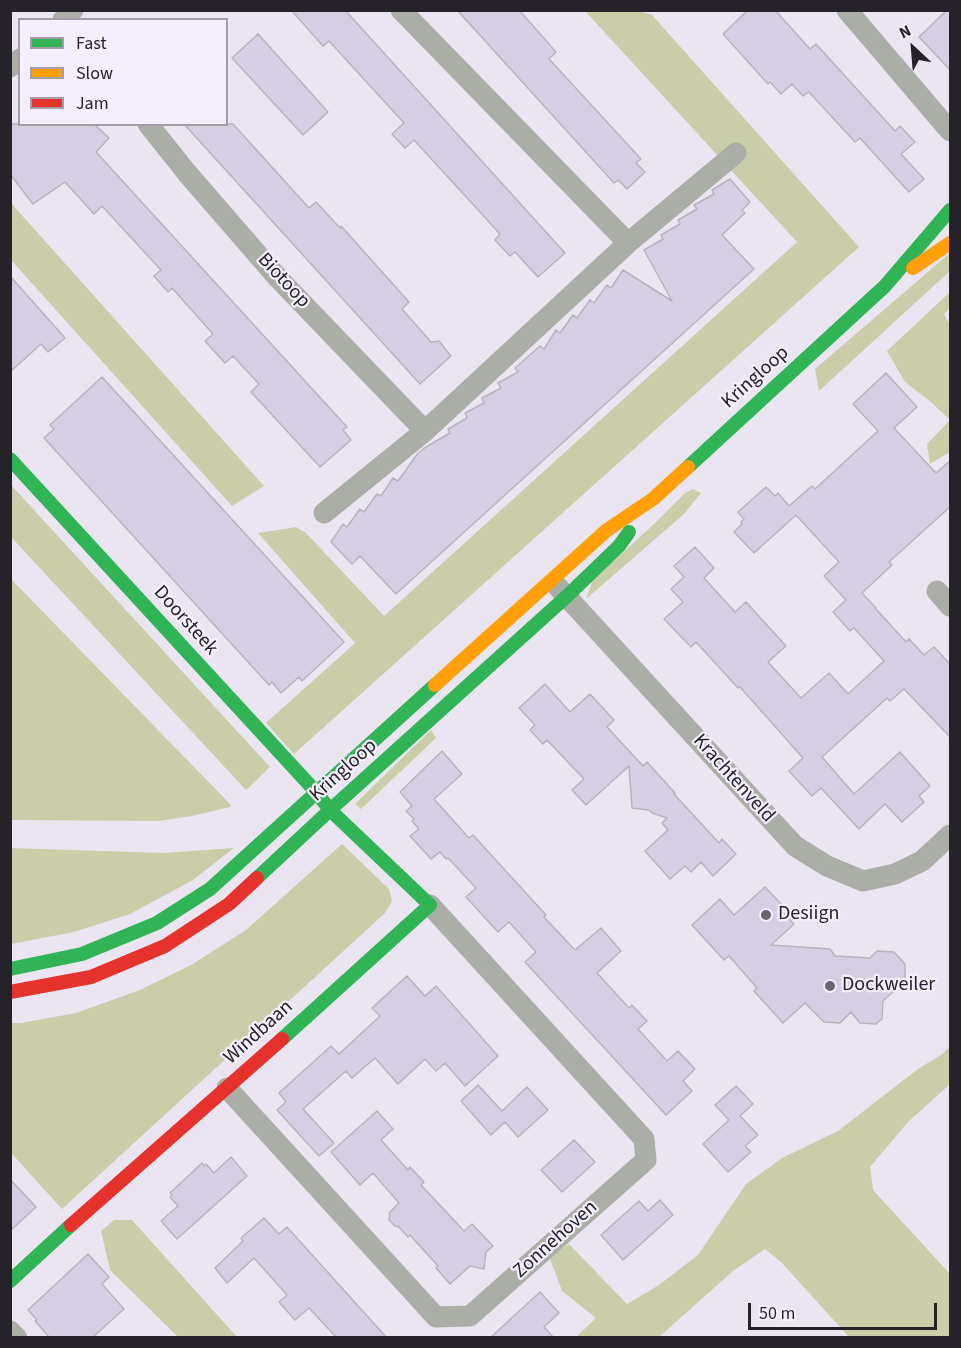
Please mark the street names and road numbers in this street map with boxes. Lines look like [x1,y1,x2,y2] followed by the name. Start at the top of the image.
[252,249,314,313] street label: Biotoop
[717,342,795,414] street label: Kringloop
[148,581,222,661] street label: Doorsteek
[687,730,779,828] street label: Krachtenveld
[305,735,383,807] street label: Kringloop
[220,996,298,1070] street label: Windbaan
[509,1196,603,1284] street label: Zonnehoven

